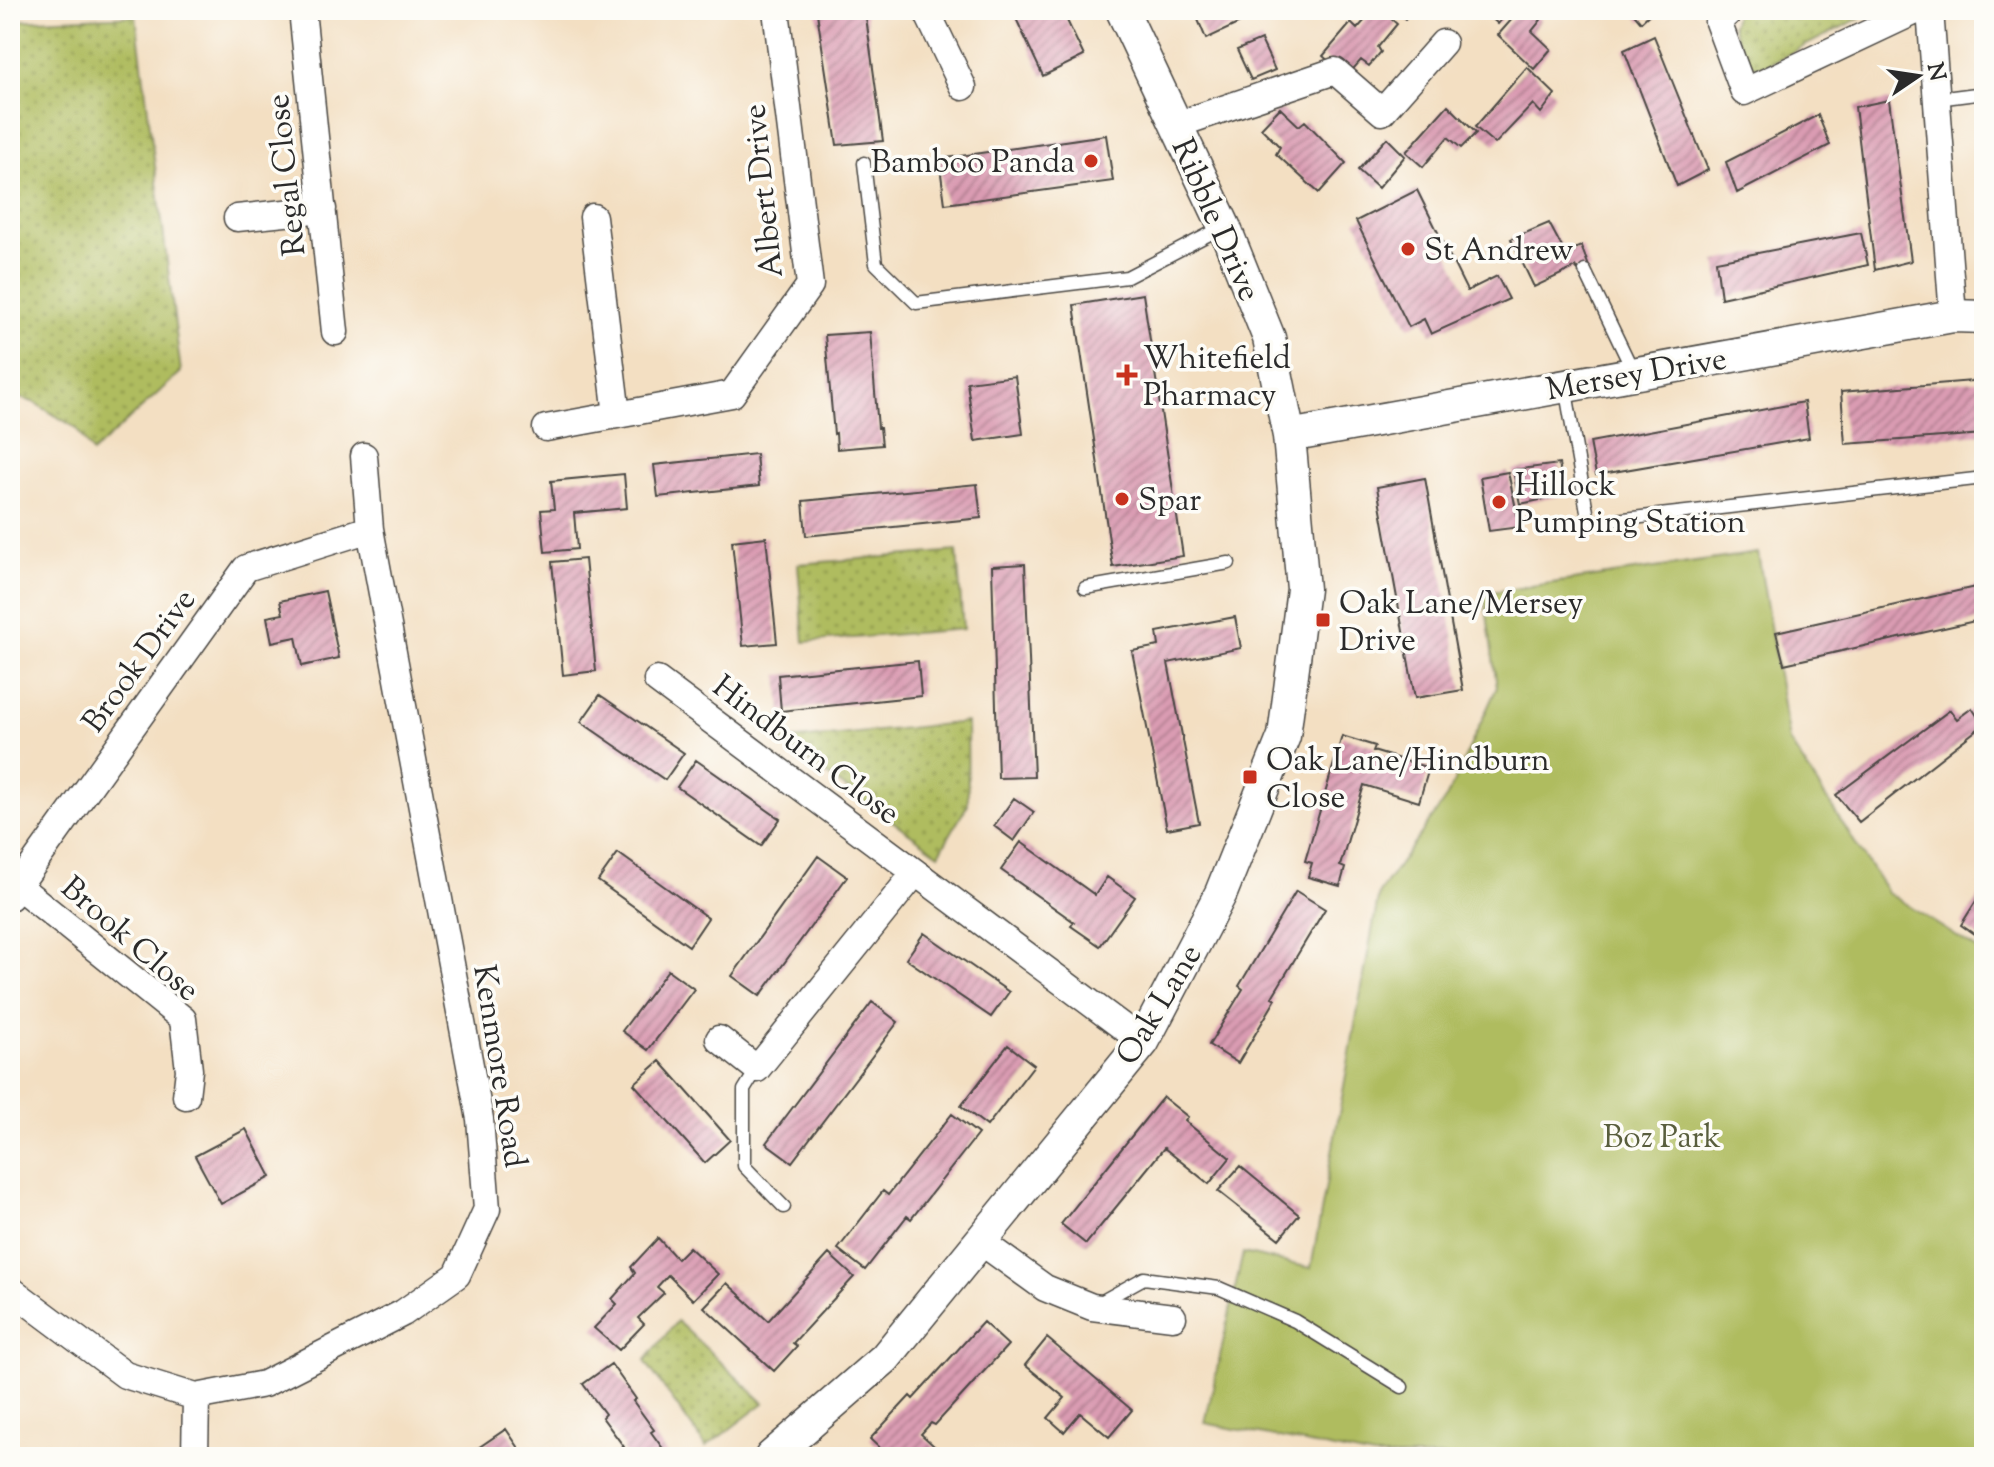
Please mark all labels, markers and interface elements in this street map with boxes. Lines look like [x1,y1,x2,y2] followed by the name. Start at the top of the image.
[1878,36,1958,116] north arrow
[1917,60,1952,85] text: N
[257,91,319,258] street label: Regal Close
[733,102,797,280] street label: Albert Drive
[1158,132,1271,309] street label: Ribble Drive
[871,141,1075,187] place label: Bamboo Panda
[1082,152,1100,170] marker: Bamboo Panda
[1424,229,1574,275] place label: St Andrew
[1399,240,1417,258] marker: St Andrew
[1143,337,1291,420] place label: Whitefield Pharmacy
[1543,337,1730,414] street label: Mersey Drive
[1118,366,1136,384] marker: Whitefield Pharmacy
[1515,464,1746,547] place label: Hillock Pumping Station
[1138,479,1201,525] place label: Spar
[1113,490,1131,508] marker: Spar
[1490,493,1508,511] marker: Hillock Pumping Station
[72,580,208,743] street label: Brook Drive
[1339,582,1583,665] place label: Oak Lane/Mersey Drive
[1314,611,1332,629] marker: Oak Lane/Mersey Drive
[702,666,909,837] street label: Hindburn Close
[1266,739,1550,822] place label: Oak Lane/Hindburn Close
[1241,768,1259,786] marker: Oak Lane/Hindburn Close
[50,867,209,1014] street label: Brook Close
[1106,936,1215,1075] street label: Oak Lane
[459,962,537,1171] street label: Kenmore Road
[1603,1116,1721,1162] park label: Boz Park

